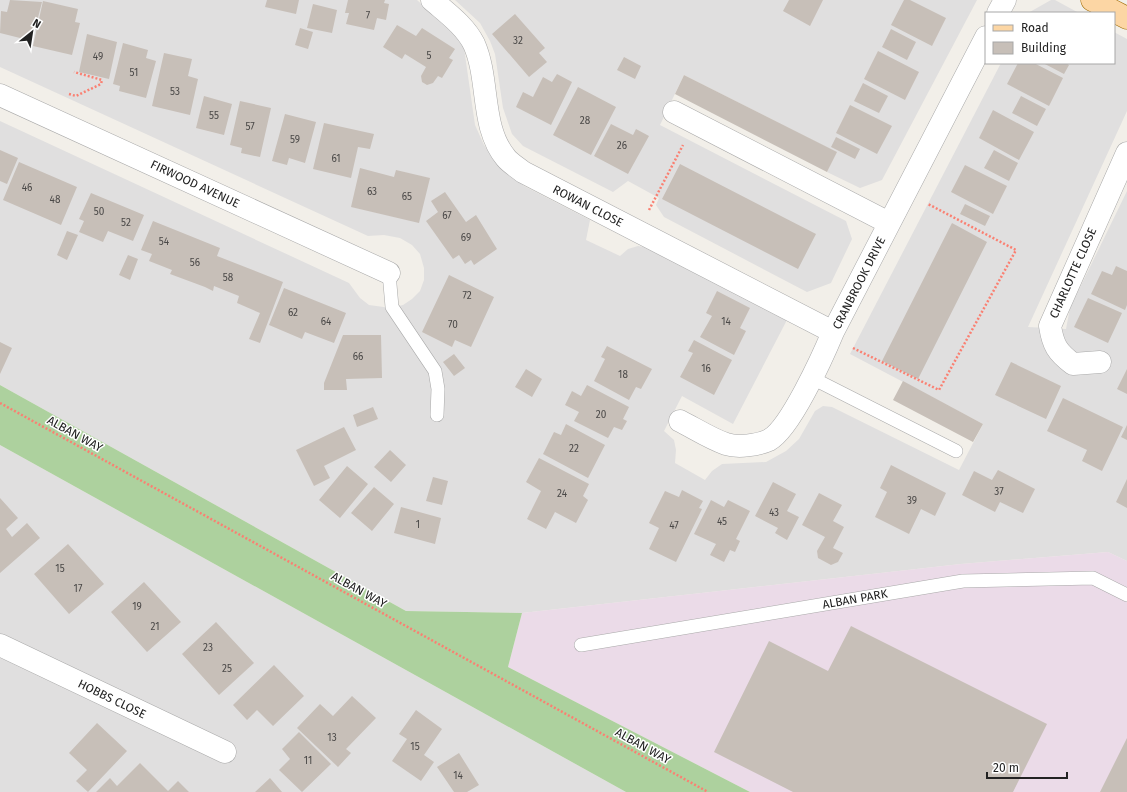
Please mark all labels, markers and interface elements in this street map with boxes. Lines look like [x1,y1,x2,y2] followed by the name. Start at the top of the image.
[366,10,371,22] house number: 7
[12,12,52,52] north arrow
[985,12,1115,64] legend
[30,16,43,31] text: N
[1021,21,1049,35] text: Road
[513,35,523,47] house number: 32
[1021,41,1067,55] text: Building
[426,50,432,62] house number: 5
[93,51,103,63] house number: 49
[130,67,138,79] house number: 51
[170,86,180,98] house number: 53
[209,110,219,122] house number: 55
[580,115,591,127] house number: 28
[245,121,255,133] house number: 57
[290,134,300,146] house number: 59
[617,140,627,152] house number: 26
[331,153,341,165] house number: 61
[148,157,242,211] street label: FIRWOOD AVENUE
[22,182,32,194] house number: 46
[550,182,626,230] street label: ROWAN CLOSE
[367,186,377,198] house number: 63
[402,191,412,203] house number: 65
[50,194,61,206] house number: 48
[94,206,105,218] house number: 50
[442,210,452,222] house number: 67
[121,217,131,229] house number: 52
[1047,225,1099,321] street label: CHARLOTTE CLOSE
[461,232,471,244] house number: 69
[830,234,888,332] street label: CRANBROOK DRIVE
[159,236,170,248] house number: 54
[190,257,200,269] house number: 56
[223,272,234,284] house number: 58
[462,290,472,302] house number: 72
[288,307,298,319] house number: 62
[321,316,332,328] house number: 64
[721,316,732,328] house number: 14
[448,319,458,331] house number: 70
[353,351,363,363] house number: 66
[701,363,711,375] house number: 16
[618,369,628,381] house number: 18
[596,409,607,421] house number: 20
[45,413,105,455] street label: ALBAN WAY
[569,443,579,455] house number: 22
[994,486,1004,498] house number: 37
[557,488,568,500] house number: 24
[907,495,917,507] house number: 39
[769,507,779,519] house number: 43
[717,516,727,528] house number: 45
[416,519,420,531] house number: 1
[669,520,679,532] house number: 47
[55,563,65,575] house number: 15
[329,569,389,611] street label: ALBAN WAY
[74,583,83,595] house number: 17
[821,586,890,612] street label: ALBAN PARK
[132,601,142,613] house number: 19
[150,621,160,633] house number: 21
[203,642,213,654] house number: 23
[222,663,232,675] house number: 25
[76,676,148,722] street label: HOBBS CLOSE
[613,725,673,767] street label: ALBAN WAY
[327,732,337,744] house number: 13
[410,741,420,753] house number: 15
[987,754,1067,780] scale bar
[304,755,312,767] house number: 11
[993,761,1019,775] text: 20 m
[453,770,464,782] house number: 14

